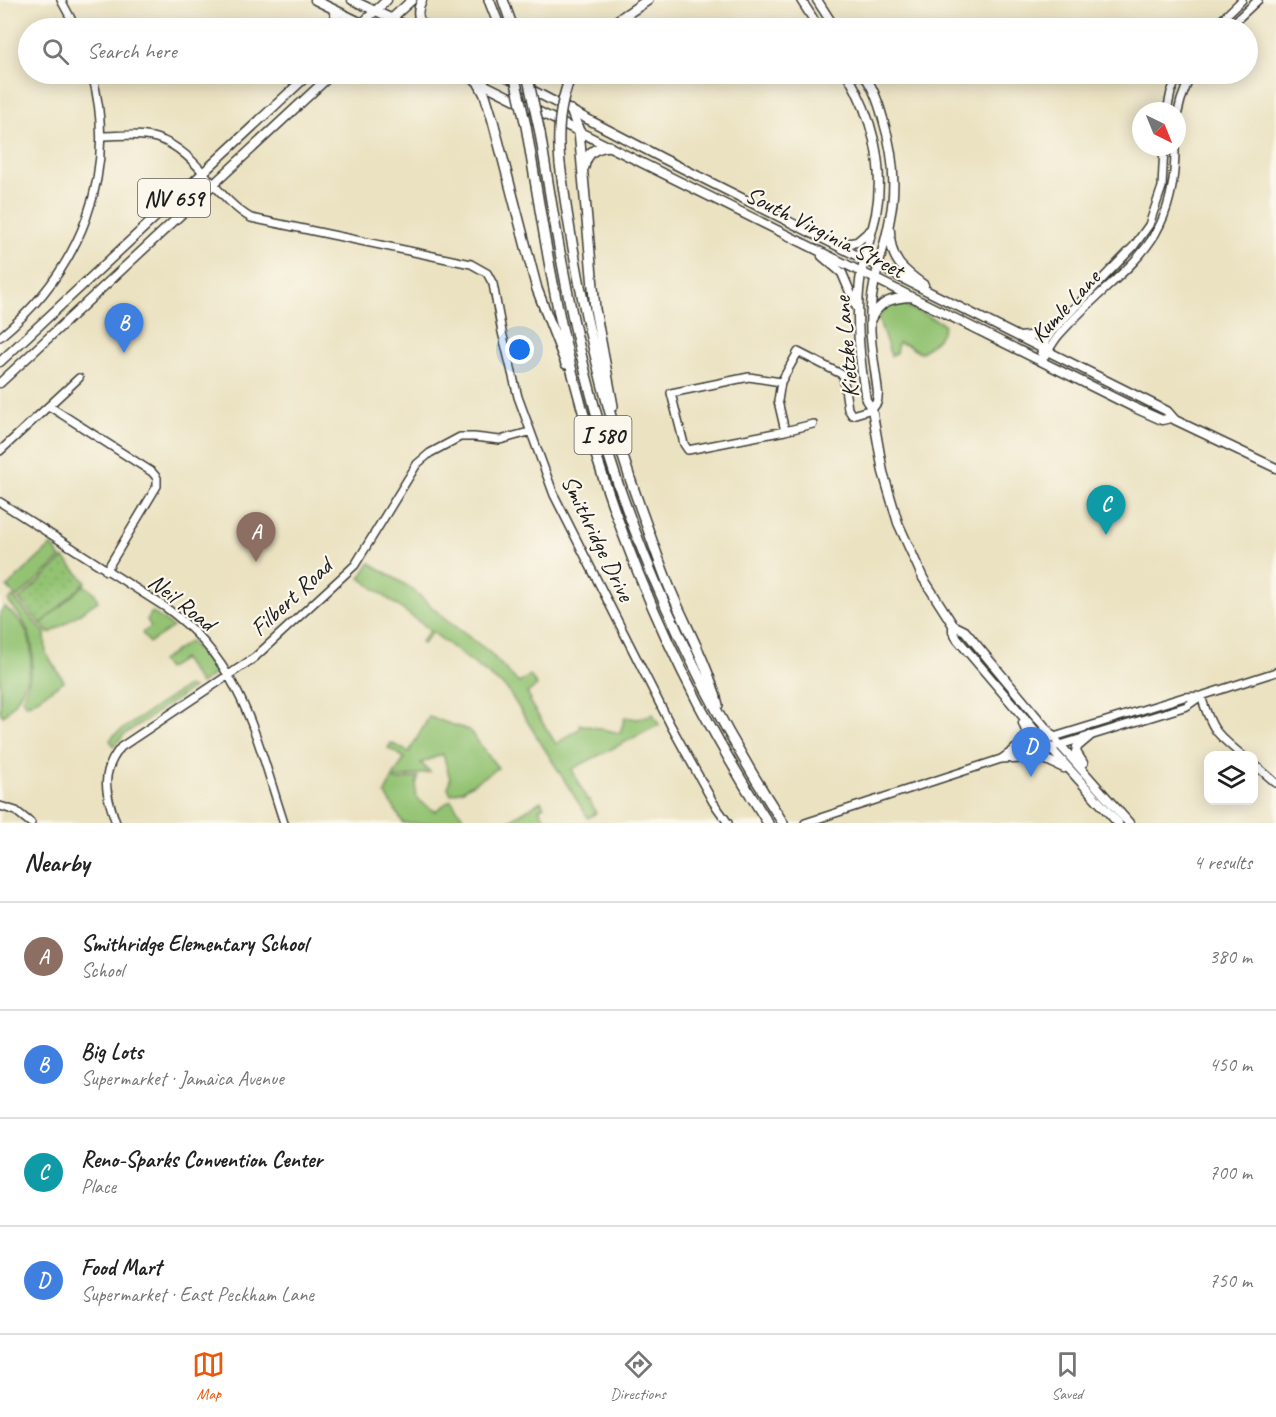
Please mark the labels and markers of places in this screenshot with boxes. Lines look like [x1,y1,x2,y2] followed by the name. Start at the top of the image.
[104,304,144,353] pin: B
[1086,486,1126,535] pin: C
[236,512,276,562] pin: A
[1012,728,1050,777] pin: D

